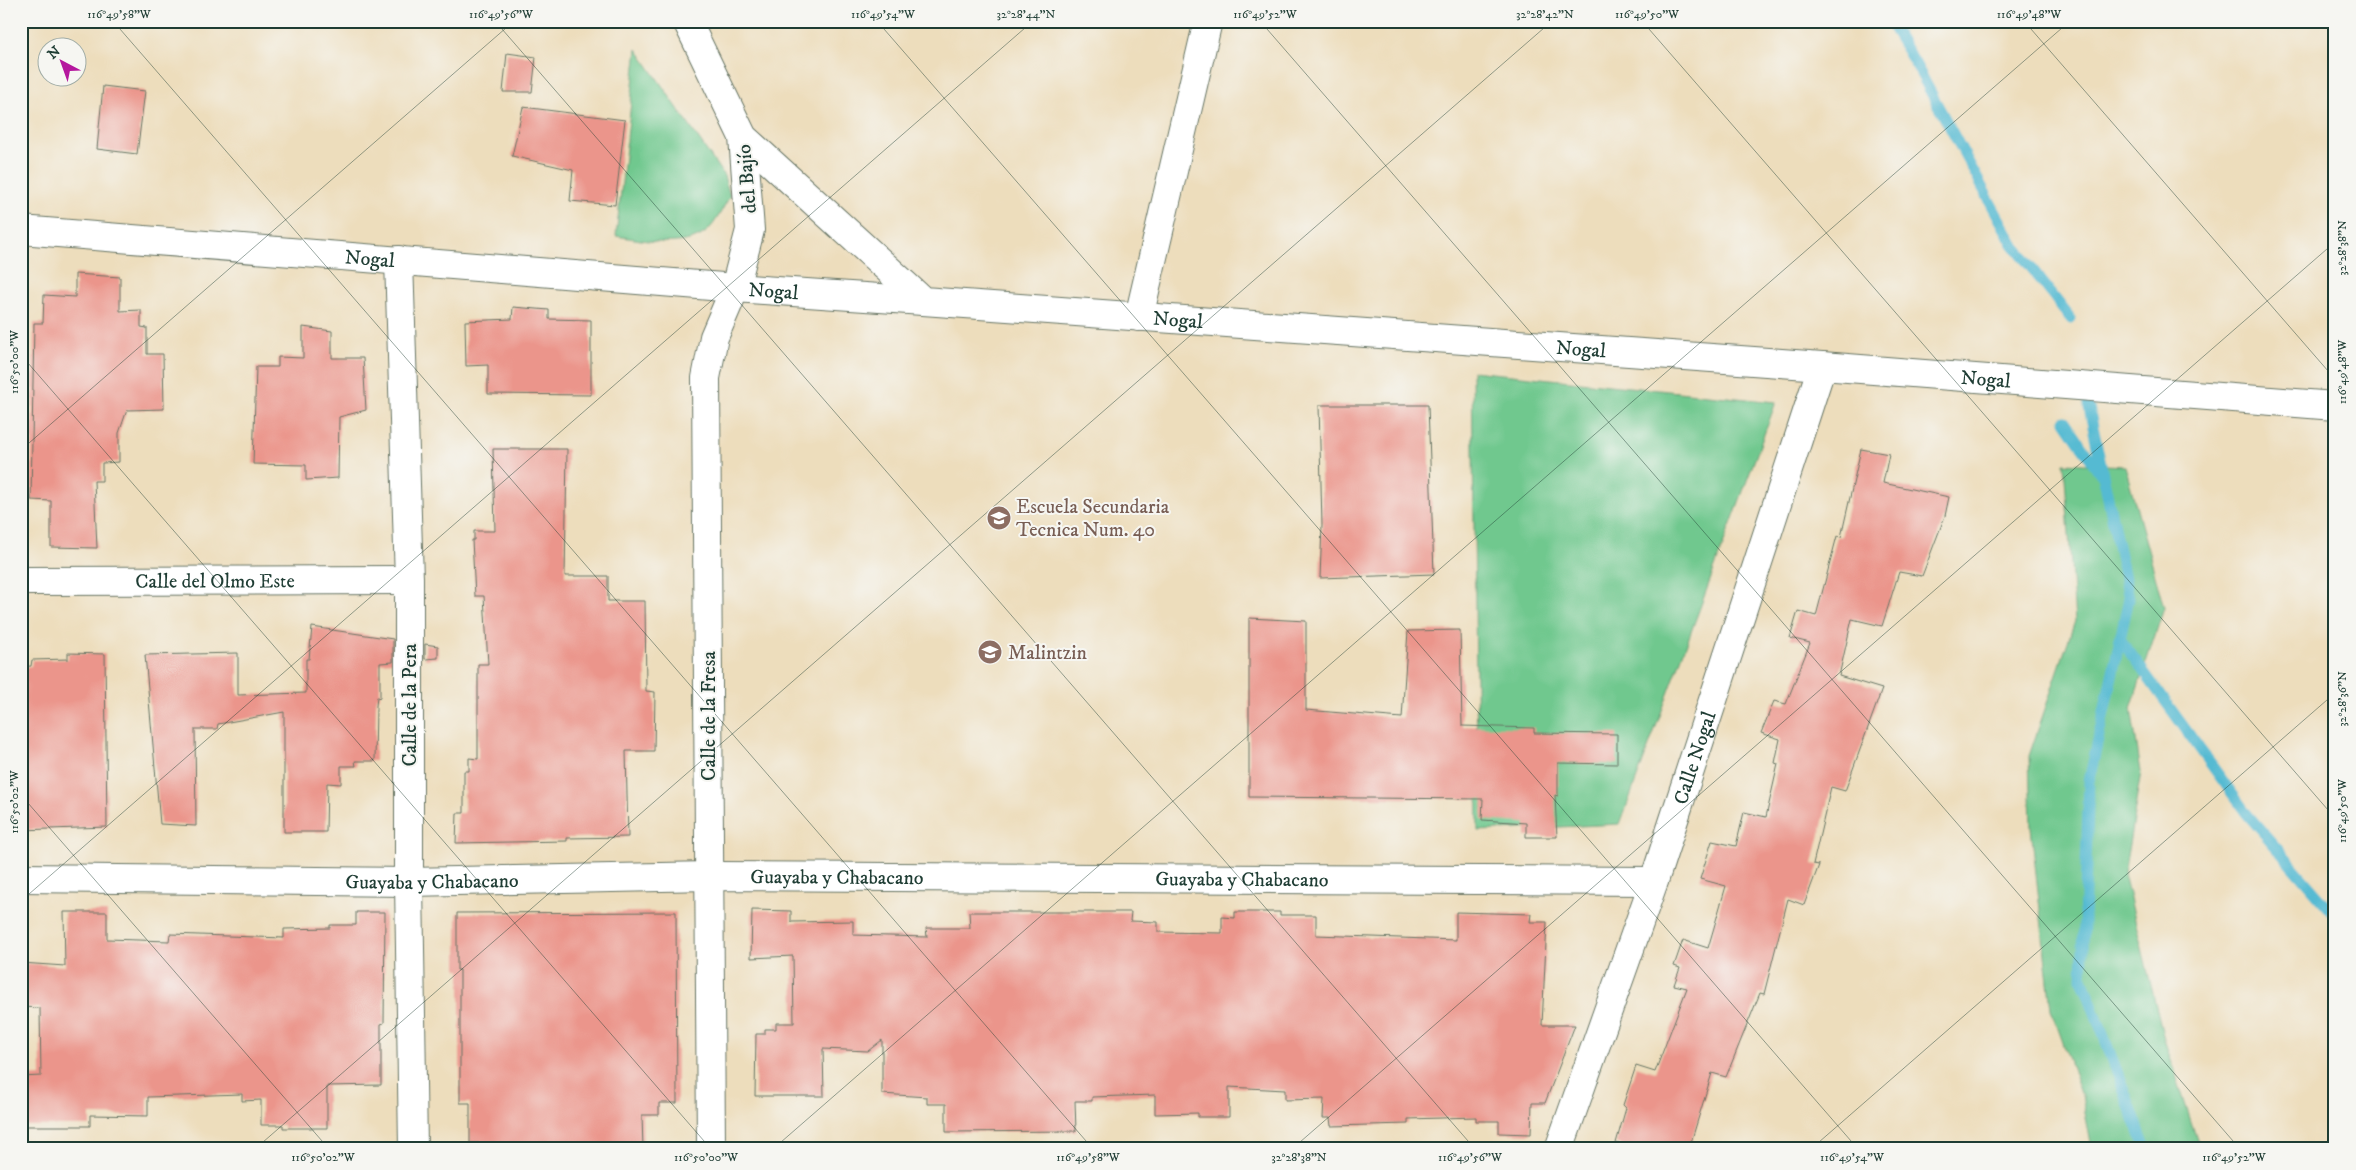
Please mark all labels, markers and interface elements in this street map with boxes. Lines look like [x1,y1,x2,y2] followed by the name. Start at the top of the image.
[87,7,152,22] text: 116°49'58"W
[469,7,534,22] text: 116°49'56"W
[851,7,916,22] text: 116°49'54"W
[997,7,1056,22] text: 32°28'44"N
[1233,7,1298,22] text: 116°49'52"W
[1516,7,1574,22] text: 32°28'42"N
[1615,7,1680,22] text: 116°49'50"W
[1997,7,2062,22] text: 116°49'48"W
[38,38,88,88] north arrow
[44,42,65,64] text: N
[732,143,763,215] street label: del Bajío
[2335,220,2350,276] text: 32°28'38"N
[344,245,396,274] street label: Nogal
[748,278,799,306] street label: Nogal
[1152,307,1204,335] street label: Nogal
[7,329,22,394] text: 116°50'00"W
[1555,336,1607,364] street label: Nogal
[2335,339,2350,404] text: 116°49'48"W
[1960,366,2012,395] street label: Nogal
[1016,495,1170,543] place label: Escuela Secundaria Tecnica Num. 40
[986,505,1012,531] school or university icon: Escuela Secundaria Tecnica Num. 40
[135,569,295,595] street label: Calle del Olmo Este
[977,639,1003,665] school or university icon: Malintzin
[1008,641,1088,666] place label: Malintzin
[398,643,423,767] street label: Calle de la Pera
[697,651,722,781] street label: Calle de la Fresa
[2335,671,2350,727] text: 32°28'36"N
[1669,709,1722,808] street label: Calle Nogal
[7,769,22,834] text: 116°50'02"W
[2335,778,2350,843] text: 116°49'50"W
[750,865,924,891] street label: Guayaba y Chabacano
[1155,867,1329,893] street label: Guayaba y Chabacano
[345,869,519,896] street label: Guayaba y Chabacano
[291,1150,356,1165] text: 116°50'02"W
[674,1150,739,1165] text: 116°50'00"W
[1056,1150,1121,1165] text: 116°49'58"W
[1271,1150,1327,1165] text: 32°28'38"N
[1438,1150,1503,1165] text: 116°49'56"W
[1820,1150,1885,1165] text: 116°49'54"W
[2202,1150,2267,1165] text: 116°49'52"W

